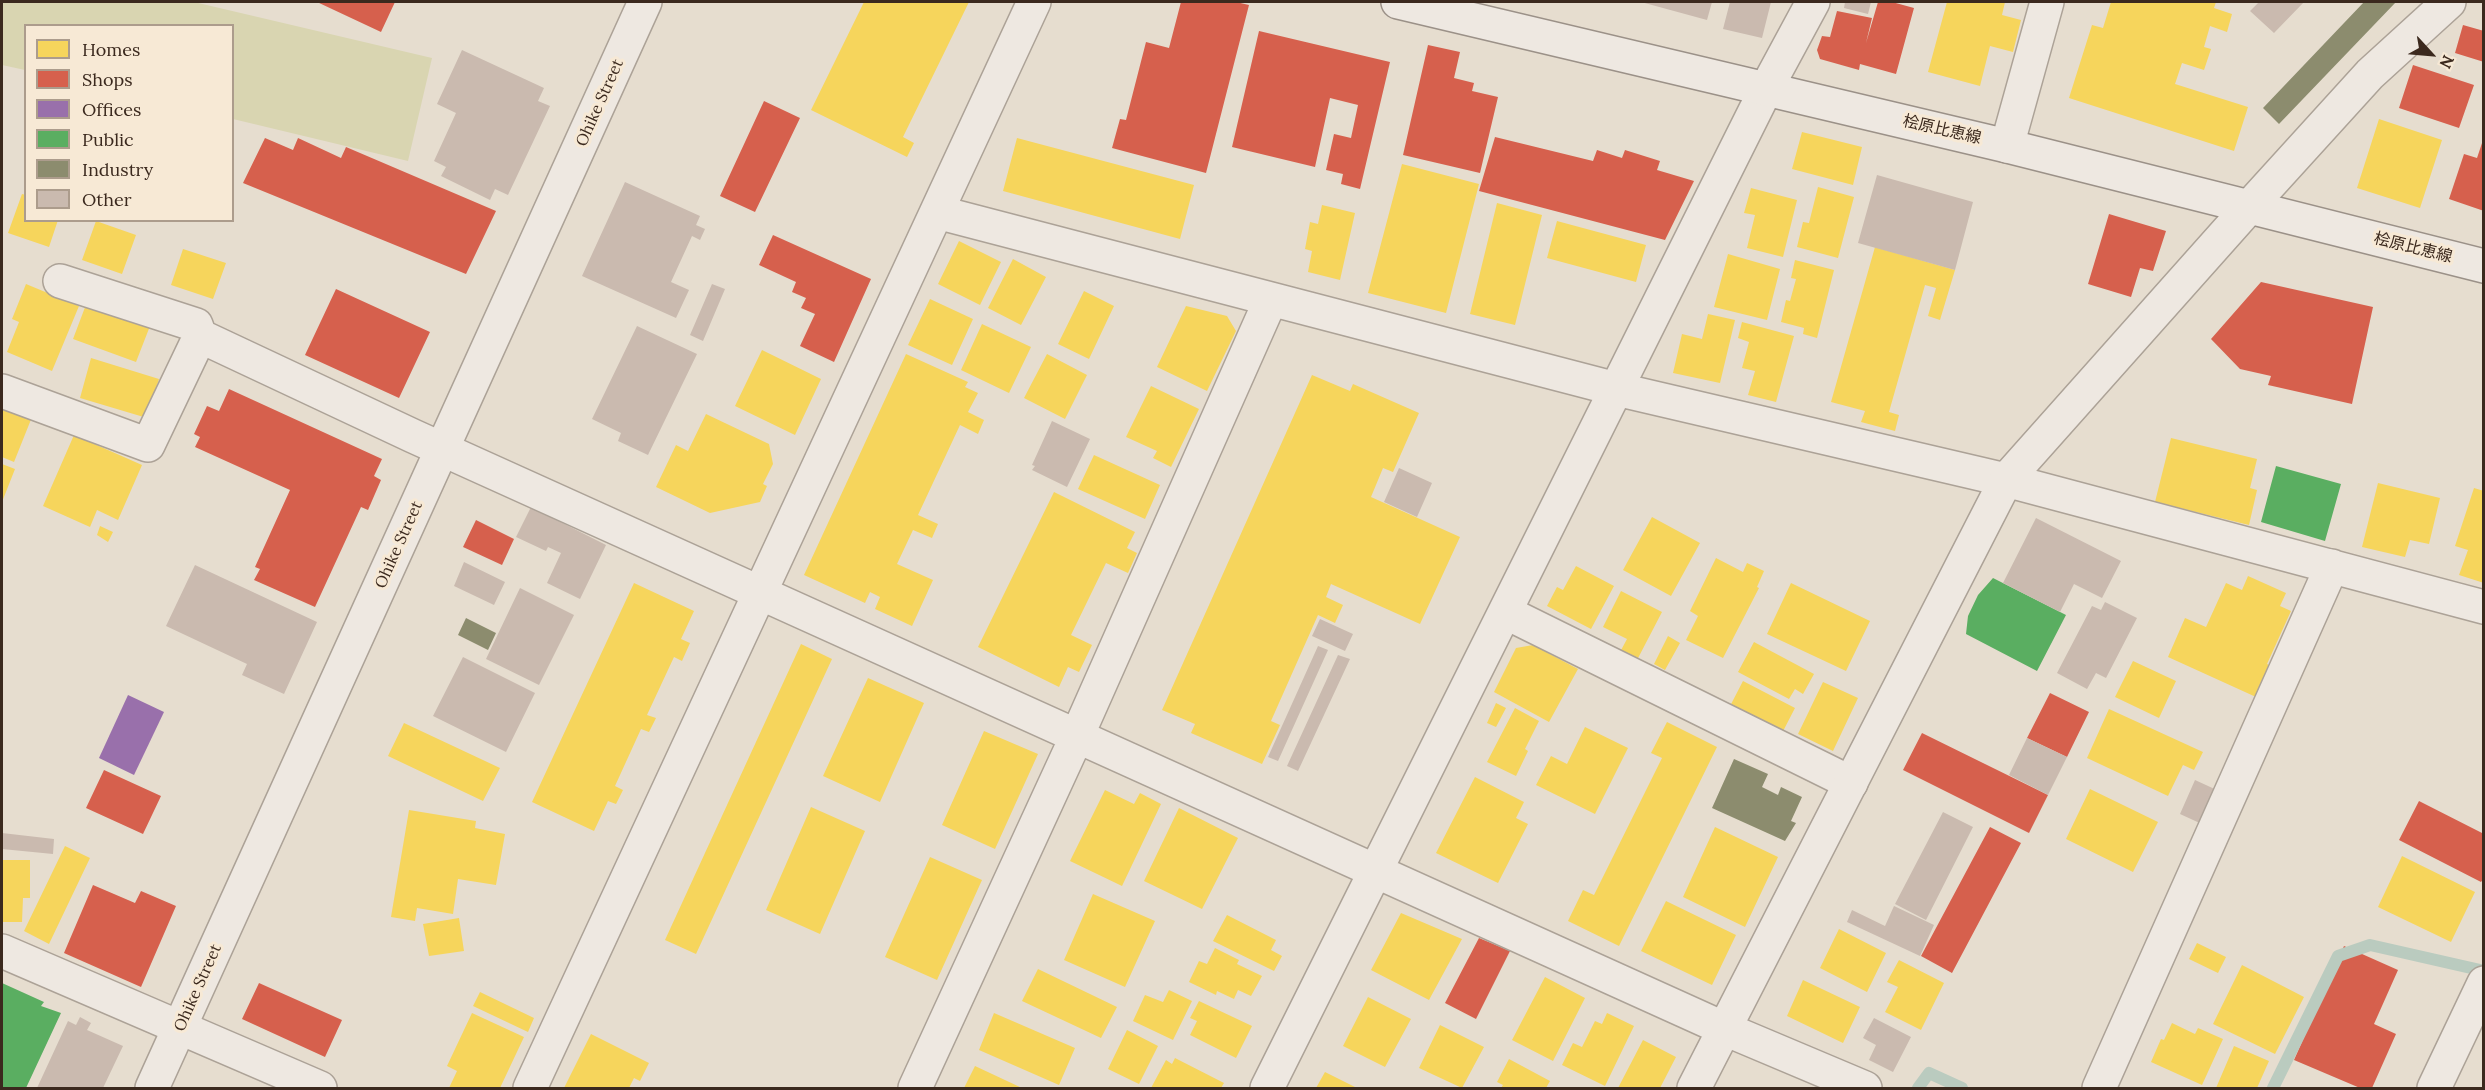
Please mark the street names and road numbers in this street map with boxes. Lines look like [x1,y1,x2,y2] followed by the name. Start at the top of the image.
[572,56,628,150] street label: Ohike Street
[1901,112,1983,148] street label: 桧原比恵線
[2372,229,2454,267] street label: 桧原比恵線
[371,498,427,592] street label: Ohike Street
[170,941,226,1035] street label: Ohike Street

